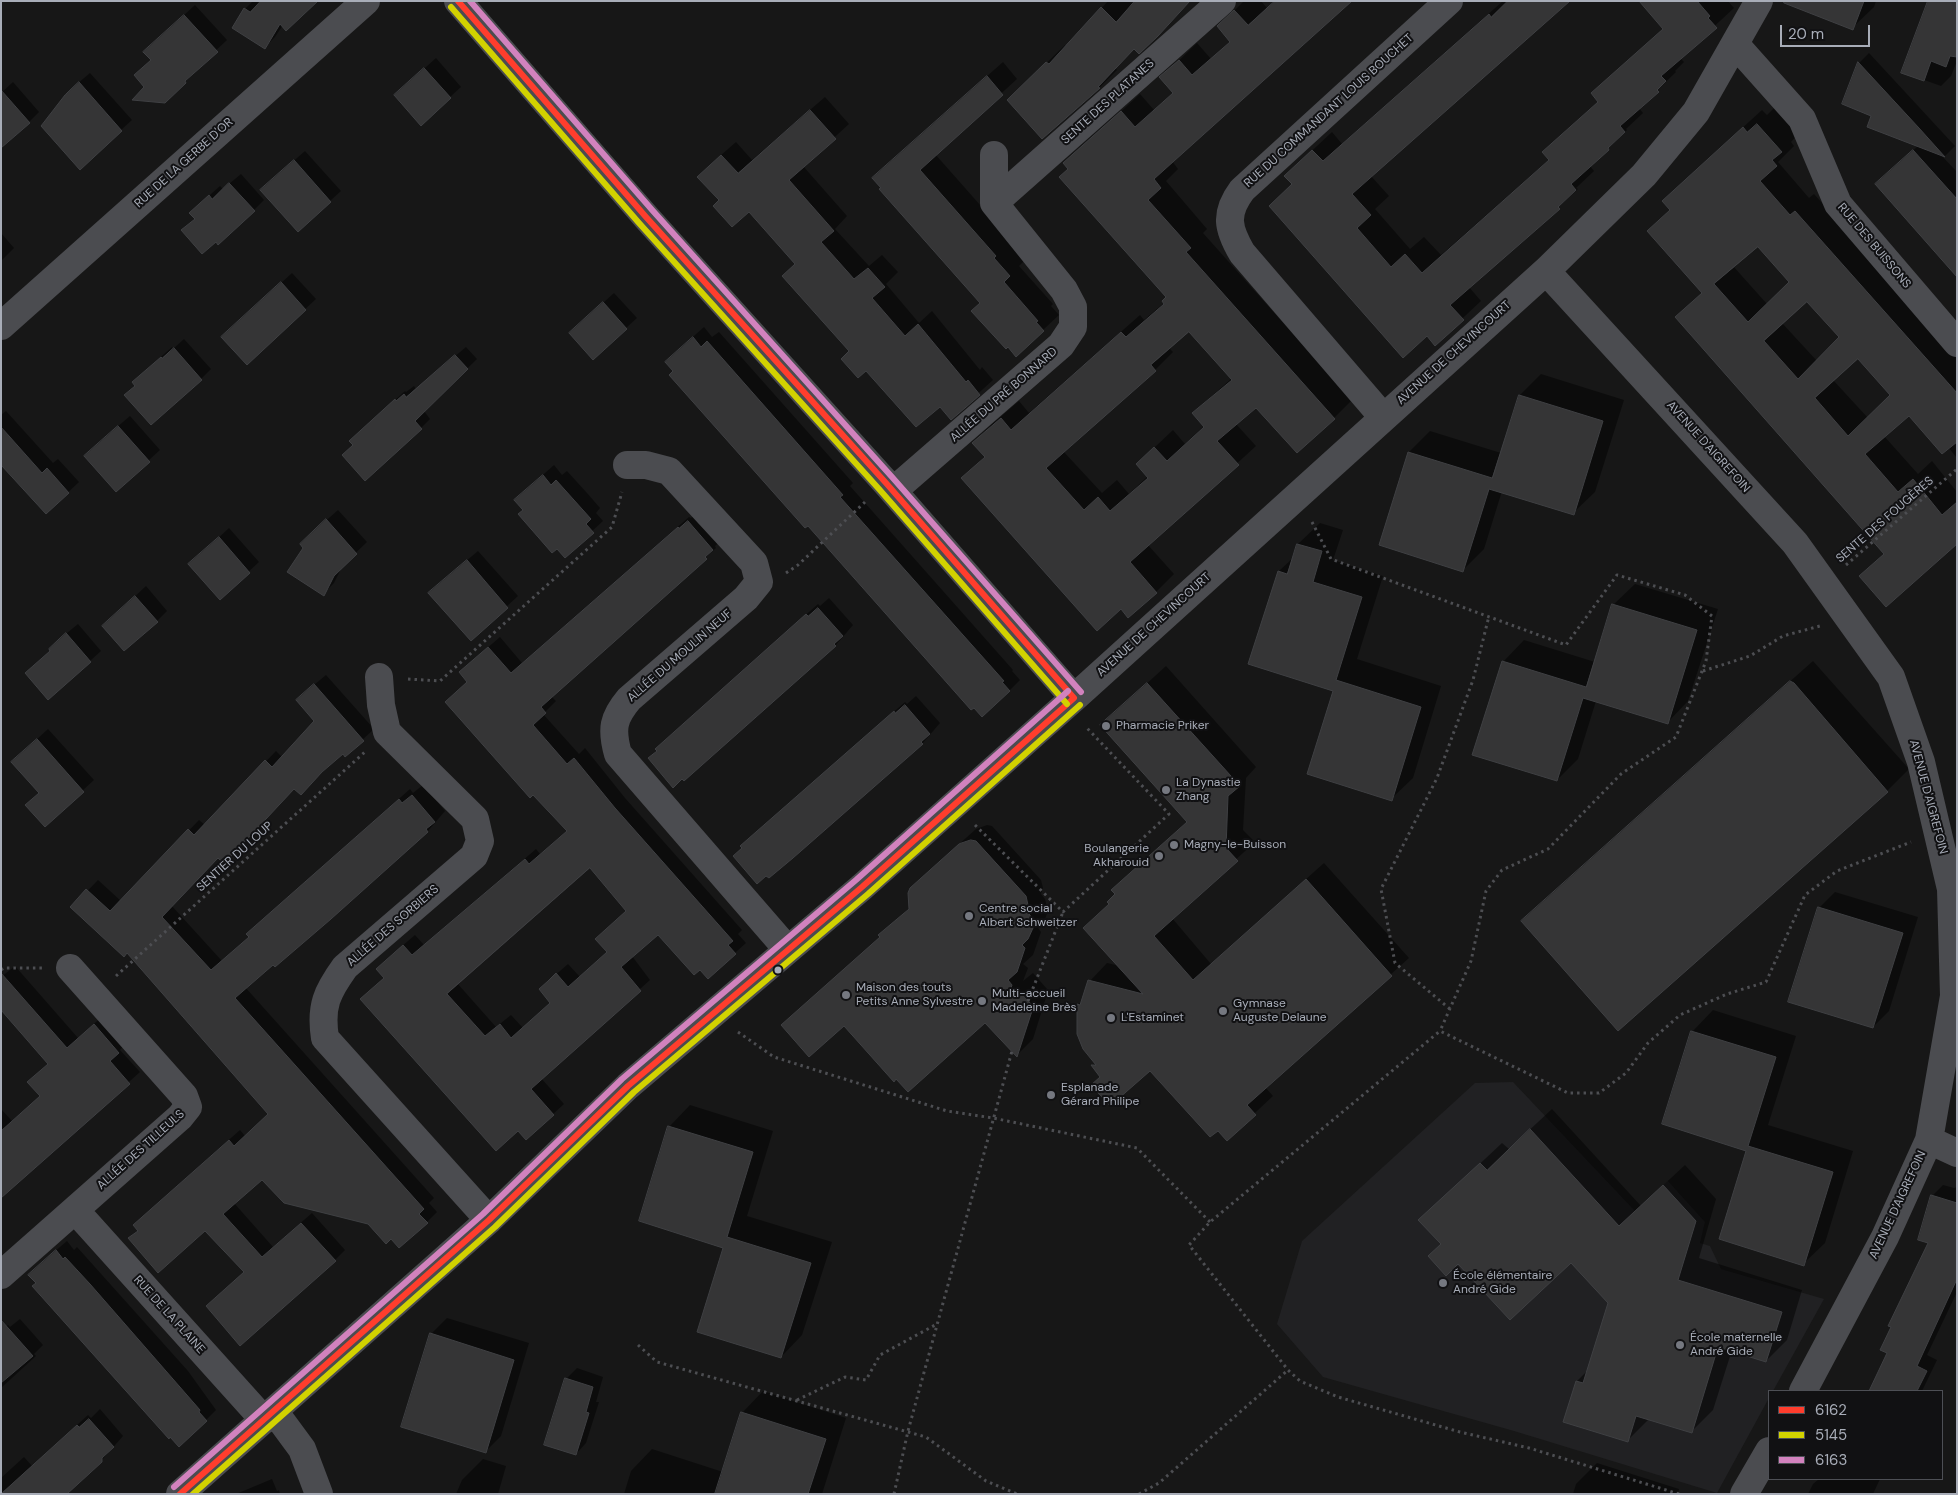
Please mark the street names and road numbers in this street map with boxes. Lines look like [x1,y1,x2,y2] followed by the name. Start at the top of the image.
[1241,31,1417,191] street label: RUE DU COMMANDANT LOUIS BOUCHET
[1059,56,1157,148] street label: SENTE DES PLATANES
[132,115,236,211] street label: RUE DE LA GERBE D'OR
[1834,201,1914,291] street label: RUE DES BUISSONS
[1394,298,1514,408] street label: AVENUE DE CHEVINCOURT
[948,345,1060,445] street label: ALLÉE DU PRÉ BONNARD
[1663,398,1753,496] street label: AVENUE D'AIGREFOIN
[1833,474,1937,566] street label: SENTE DES FOUGÈRES
[1094,570,1214,680] street label: AVENUE DE CHEVINCOURT
[625,607,735,705] street label: ALLÉE DU MOULIN NEUF
[1906,738,1950,856] street label: AVENUE D'AIGREFOIN
[194,819,276,895] street label: SENTIER DU LOUP
[344,882,442,970] street label: ALLÉE DES SORBIERS
[94,1107,188,1193] street label: ALLÉE DES TILLEULS
[1867,1149,1929,1261] street label: AVENUE D'AIGREFOIN
[130,1273,208,1357] street label: RUE DE LA PLAINE

